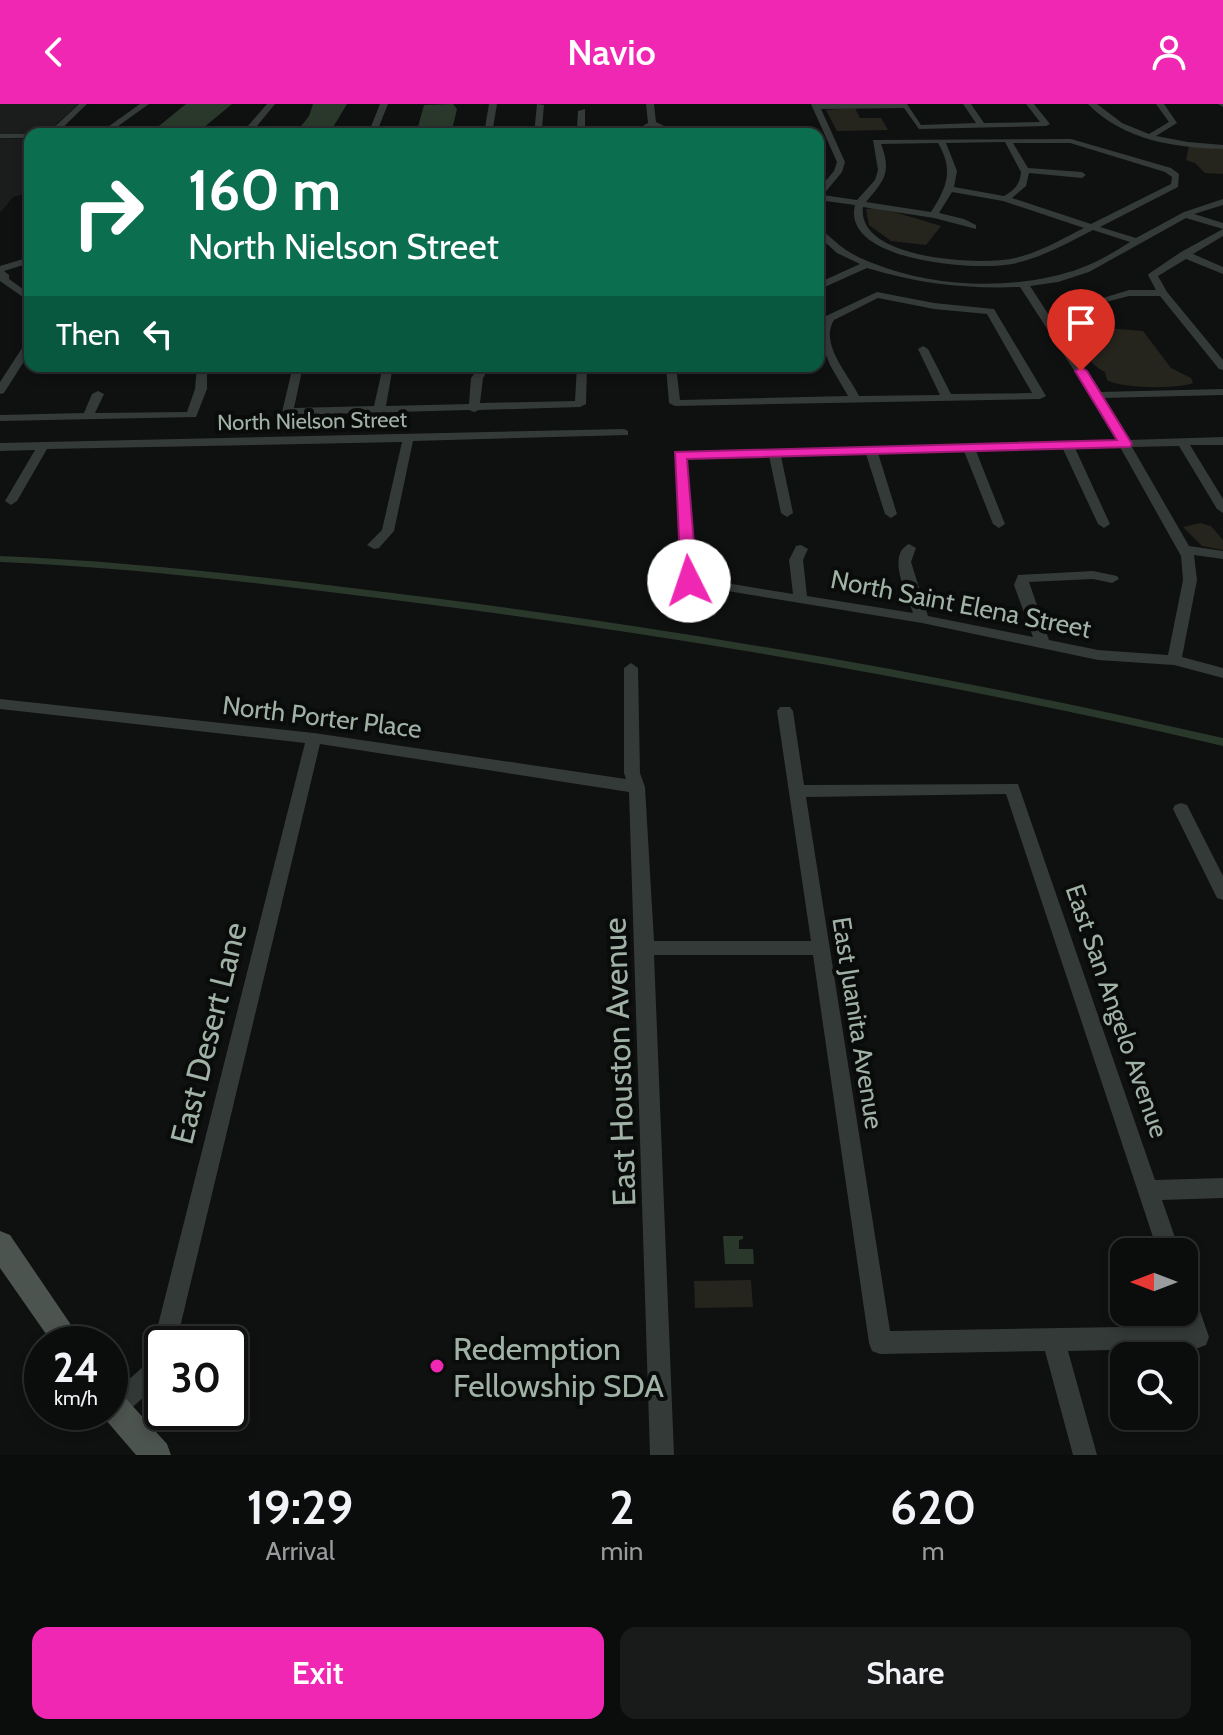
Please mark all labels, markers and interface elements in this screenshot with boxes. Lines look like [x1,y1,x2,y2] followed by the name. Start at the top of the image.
[32,30,76,74] icon: back
[567,30,656,74] text: Navio
[1147,30,1191,74] icon: person
[188,156,341,224] text: 160 m
[56,160,160,264] icon: right
[188,224,499,268] text: North Nielson Street
[1047,289,1115,371] pin
[1059,301,1103,345] icon: arrive
[136,312,180,356] icon: left
[56,316,120,353] text: Then
[217,406,408,436] street label: North Nielson Street
[647,539,731,623] position arrow
[828,563,1094,645] street label: North Saint Elena Street
[221,689,423,745] street label: North Porter Place
[1059,880,1175,1142] street label: East San Angelo Avenue
[825,915,891,1131] street label: East Juanita Avenue
[594,917,644,1207] street label: East Houston Avenue
[162,918,254,1148] street label: East Desert Lane
[1110,1238,1198,1326] north arrow
[1110,1238,1198,1430] map controls
[144,1326,248,1430] speed limit sign: 30
[453,1329,664,1405] place label: Redemption Fellowship SDA
[1110,1342,1198,1430] button: search
[53,1343,99,1392] text: 24
[428,1357,446,1375] marker: Redemption Fellowship SDA
[54,1386,98,1410] text: km/h
[247,1478,354,1536] text: 19:29
[609,1478,635,1536] text: 2
[890,1478,976,1536] text: 620
[266,1535,335,1567] text: Arrival
[600,1535,643,1567] text: min
[922,1535,945,1567] text: m
[32,1627,604,1719] button: Exit
[620,1627,1191,1719] button: Share

